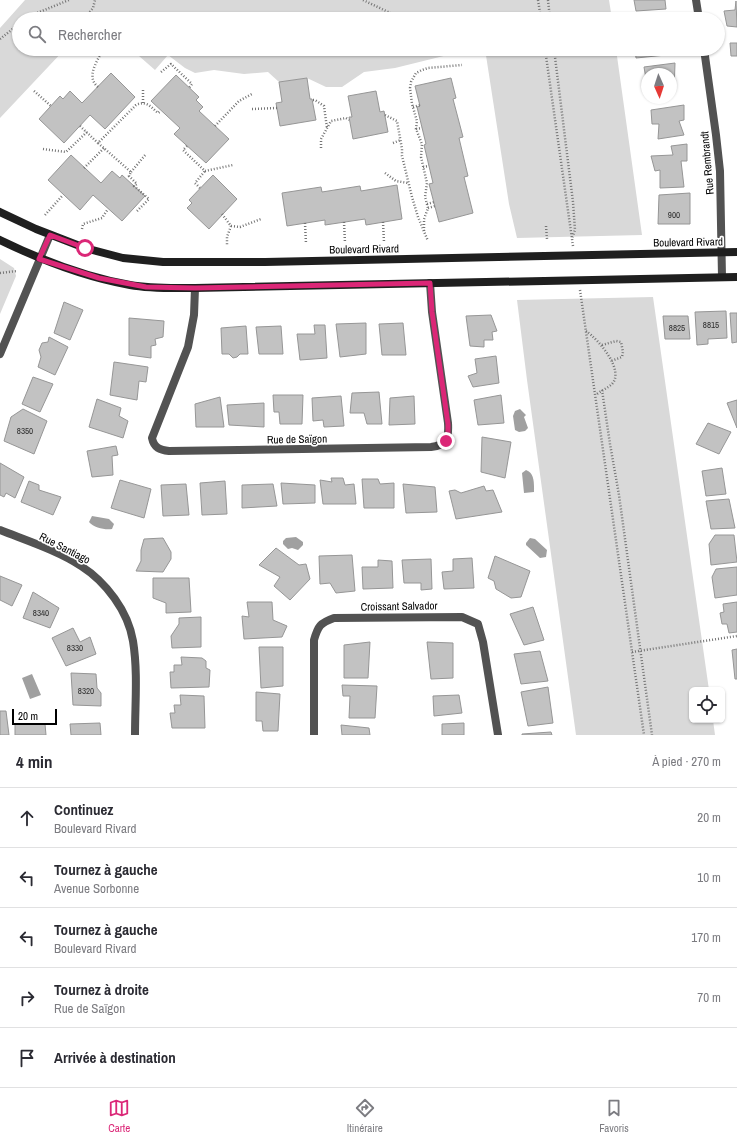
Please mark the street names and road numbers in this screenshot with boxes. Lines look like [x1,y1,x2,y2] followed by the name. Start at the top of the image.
[697,130,717,195] street label: Rue Rembrandt
[653,234,723,250] street label: Boulevard Rivard
[329,241,399,257] street label: Boulevard Rivard
[267,431,327,447] street label: Rue de Saïgon
[37,529,93,567] street label: Rue Santiago
[361,598,437,614] street label: Croissant Salvador

